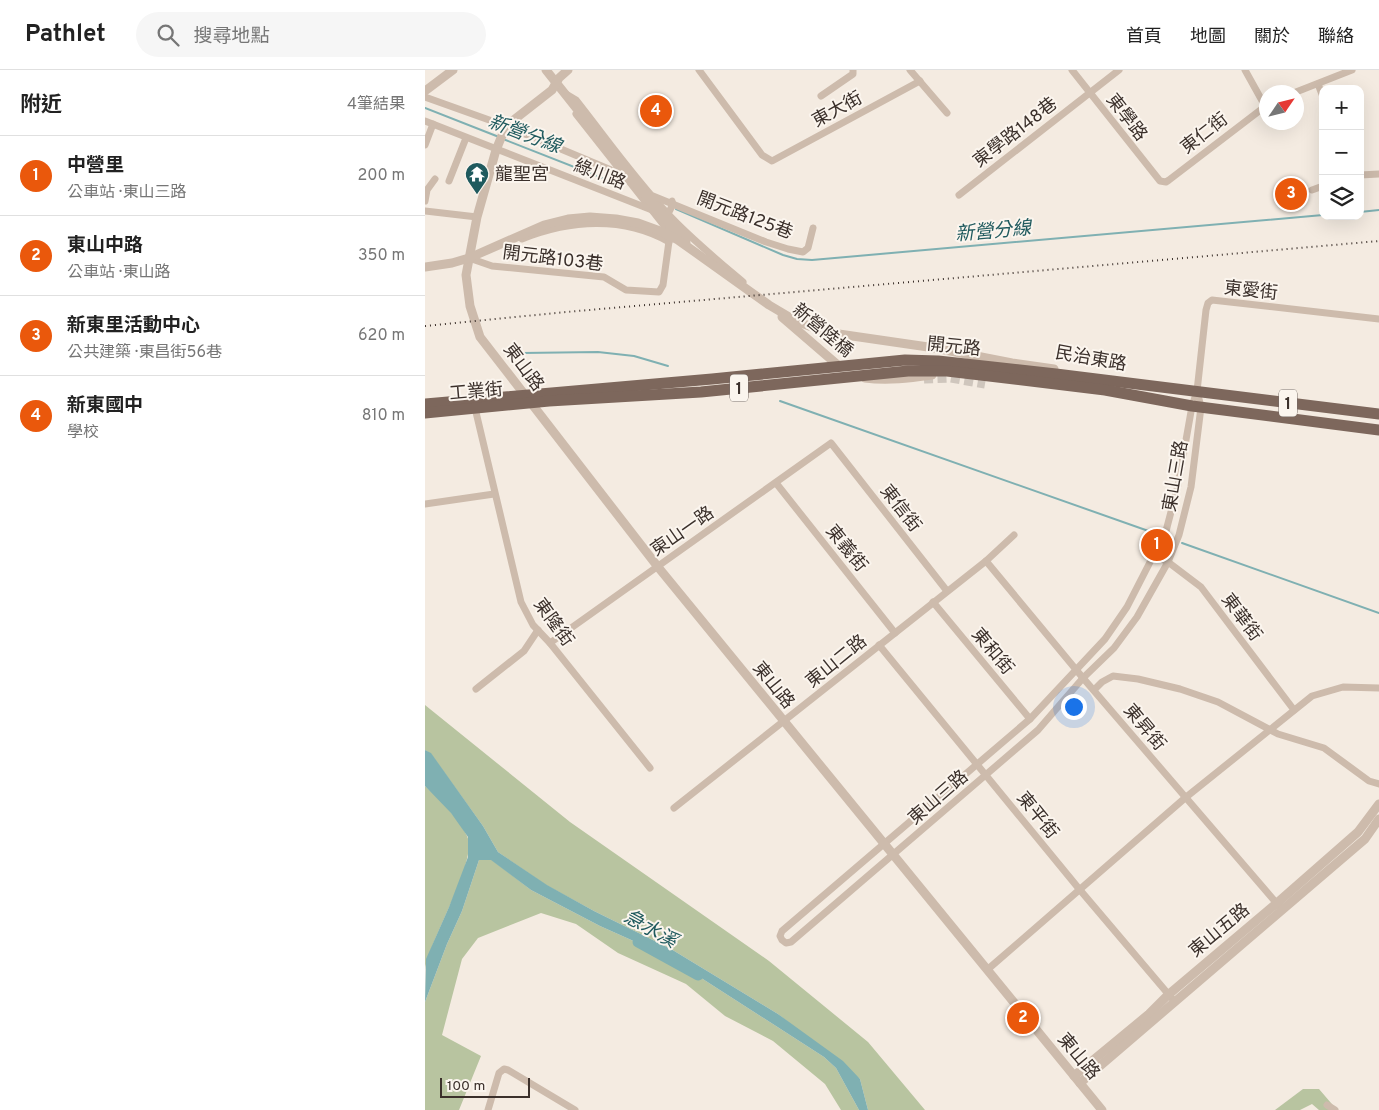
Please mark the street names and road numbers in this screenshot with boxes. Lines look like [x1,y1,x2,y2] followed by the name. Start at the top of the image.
[809,87,867,133] street label: 東大街
[1100,90,1152,146] street label: 東學路
[969,93,1063,173] street label: 東學路148巷
[1177,108,1233,160] street label: 東仁街
[570,155,629,196] street label: 綠川路
[693,188,796,245] street label: 開元路125巷
[501,242,604,277] street label: 開元路103巷
[1223,277,1279,306] street label: 東愛街
[787,299,857,363] street label: 新營陸橋
[926,333,982,362] street label: 開元路
[497,339,548,396] street label: 東山路
[1053,342,1128,377] street label: 民治東路
[730,374,748,402] road number: 1
[448,379,504,406] street label: 工業街
[1279,389,1297,416] road number: 1
[1159,439,1194,514] street label: 東山三路
[874,481,926,537] street label: 東信街
[647,502,719,562] street label: 東山一路
[820,521,872,577] street label: 東義街
[1215,589,1266,646] street label: 東華街
[528,594,578,651] street label: 東隆街
[966,624,1018,680] street label: 東和街
[802,631,872,694] street label: 東山二路
[747,658,799,714] street label: 東山路
[1118,700,1170,756] street label: 東昇街
[904,766,974,830] street label: 東山三路
[1011,788,1063,844] street label: 東平街
[1185,899,1255,963] street label: 東山五路
[1052,1029,1104,1085] street label: 東山路

